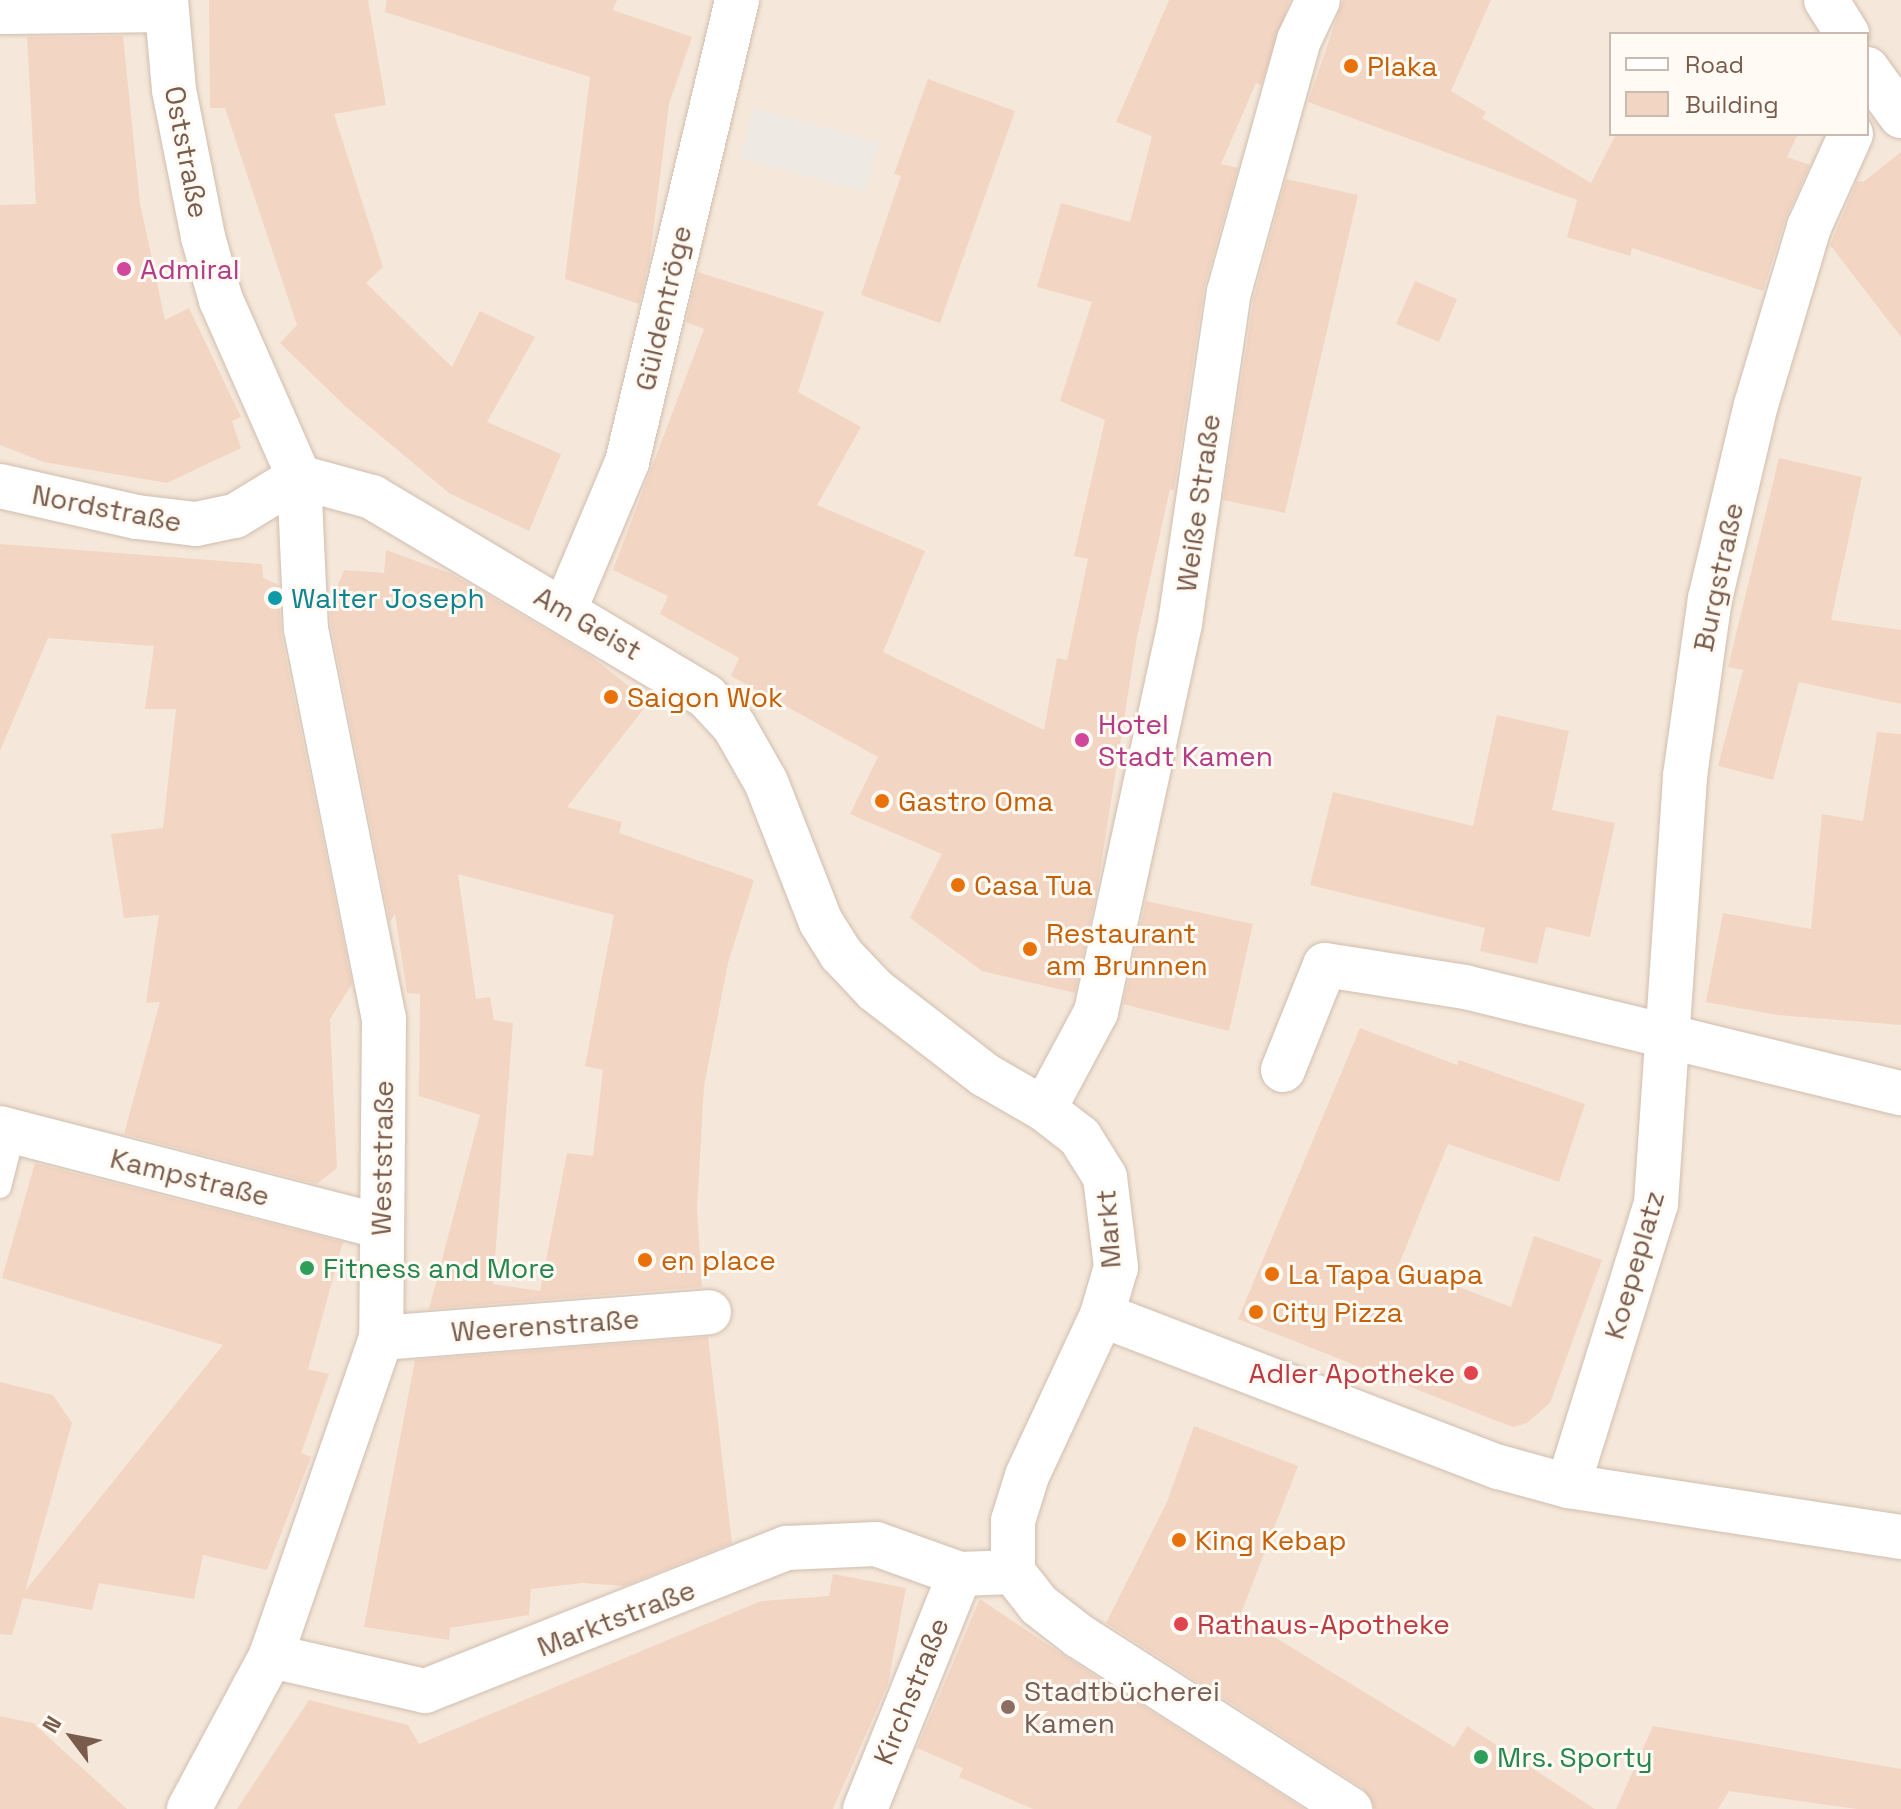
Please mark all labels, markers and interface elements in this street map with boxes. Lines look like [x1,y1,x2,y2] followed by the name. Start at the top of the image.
[1609,32,1869,136] legend
[1367,49,1438,83] place label: Plaka
[1685,49,1744,80] text: Road
[1342,57,1360,75] marker: Plaka
[158,83,216,221] street label: Oststraße
[1685,89,1779,120] text: Building
[628,222,698,394] street label: Güldentröge
[140,252,240,286] place label: Admiral
[115,260,133,278] marker: Admiral
[1169,412,1227,594] street label: Weiße Straße
[29,477,185,539] street label: Nordstraße
[1686,499,1750,655] street label: Burgstraße
[528,579,648,667] street label: Am Geist
[291,581,485,615] place label: Walter Joseph
[266,589,284,607] marker: Walter Joseph
[627,680,783,714] place label: Saigon Wok
[602,688,620,706] marker: Saigon Wok
[1098,707,1273,773] place label: Hotel Stadt Kamen
[1073,731,1091,749] marker: Hotel Stadt Kamen
[898,784,1053,818] place label: Gastro Oma
[873,792,891,810] marker: Gastro Oma
[974,868,1093,902] place label: Casa Tua
[949,876,967,894] marker: Casa Tua
[1046,916,1208,982] place label: Restaurant am Brunnen
[1021,940,1039,958] marker: Restaurant am Brunnen
[364,1080,400,1236] street label: Weststraße
[107,1141,273,1213] street label: Kampstraße
[1597,1187,1671,1343] street label: Koepeplatz
[1088,1189,1128,1269] street label: Markt
[661,1243,776,1277] place label: en place
[323,1251,555,1285] place label: Fitness and More
[636,1251,654,1269] marker: en place
[1288,1257,1484,1291] place label: La Tapa Guapa
[298,1259,316,1277] marker: Fitness and More
[1263,1265,1281,1283] marker: La Tapa Guapa
[1272,1295,1403,1329] place label: City Pizza
[450,1302,640,1348] street label: Weerenstraße
[1247,1303,1265,1321] marker: City Pizza
[1248,1356,1455,1390] place label: Adler Apotheke
[1462,1364,1480,1382] marker: Adler Apotheke
[1195,1523,1347,1557] place label: King Kebap
[1170,1531,1188,1549] marker: King Kebap
[532,1572,700,1664] street label: Marktstraße
[1197,1607,1450,1641] place label: Rathaus-Apotheke
[866,1613,956,1769] street label: Kirchstraße
[1172,1615,1190,1633] marker: Rathaus-Apotheke
[1024,1674,1220,1740] place label: Stadtbücherei Kamen
[32,1697,112,1777] north arrow
[999,1698,1017,1716] marker: Stadtbücherei Kamen
[36,1711,67,1738] text: N
[1497,1740,1654,1774] place label: Mrs. Sporty
[1472,1748,1490,1766] marker: Mrs. Sporty

